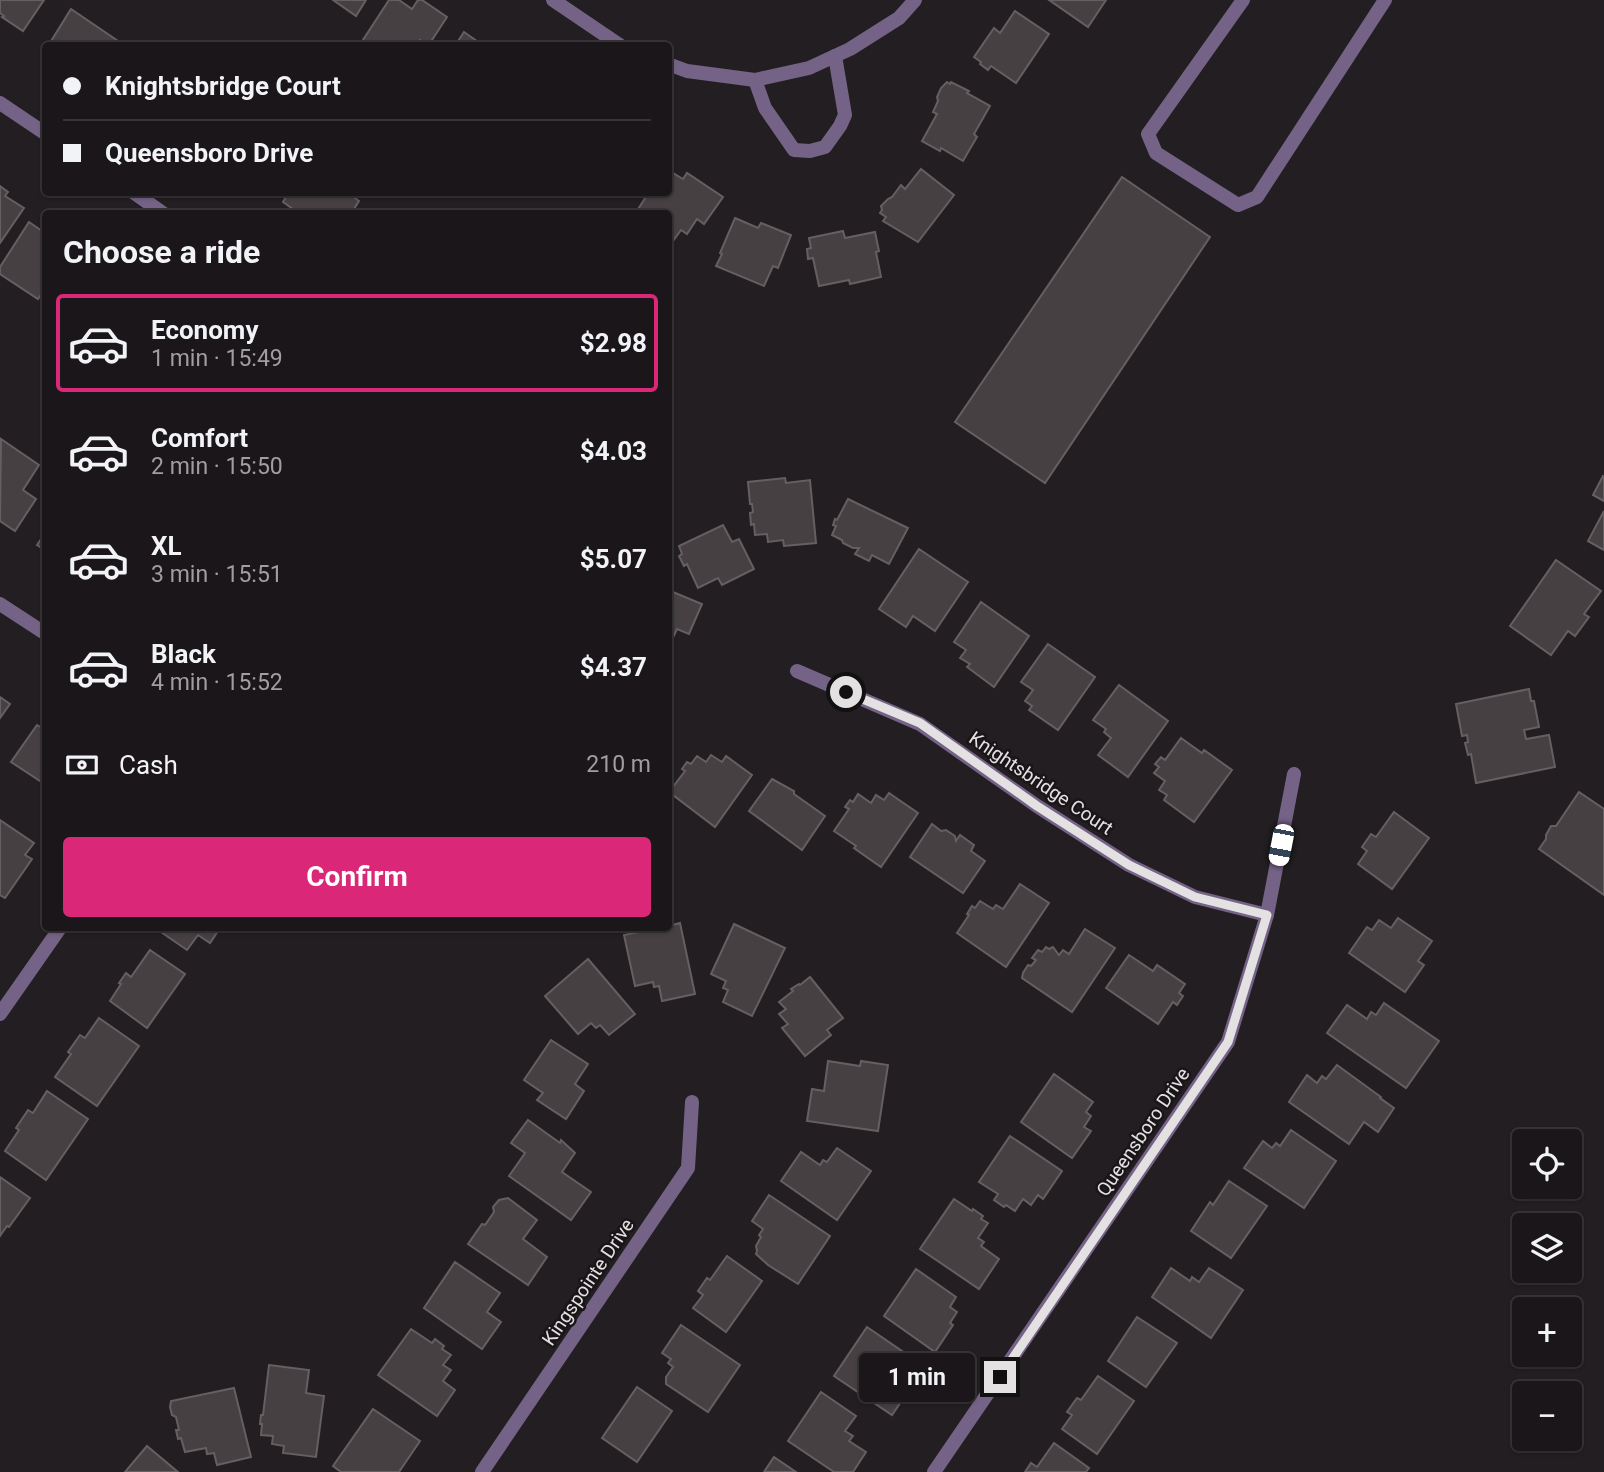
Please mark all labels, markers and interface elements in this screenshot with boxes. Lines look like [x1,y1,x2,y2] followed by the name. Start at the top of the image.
[105,71,341,101] text: Knightsbridge Court
[105,138,313,168] text: Queensboro Drive
[63,233,260,271] text: Choose a ride
[67,312,130,375] icon: car
[151,315,258,345] text: Economy
[580,328,647,358] text: $2.98
[151,345,283,372] text: 1 min · 15:49
[67,420,130,483] icon: car
[151,423,248,453] text: Comfort
[580,436,647,466] text: $4.03
[151,453,283,480] text: 2 min · 15:50
[67,528,130,591] icon: car
[151,531,182,561] text: XL
[580,544,647,574] text: $5.07
[151,561,283,588] text: 3 min · 15:51
[67,636,130,699] icon: car
[151,639,216,669] text: Black
[580,652,647,682] text: $4.37
[151,669,283,696] text: 4 min · 15:52
[830,676,862,708] route start
[965,726,1117,840] street label: Knightsbridge Court
[63,746,101,784] icon: cash
[119,750,178,780] text: Cash
[586,751,651,778] text: 210 m
[1267,822,1296,868] car
[63,837,651,917] button: Confirm
[1092,1063,1194,1201] street label: Queensboro Drive
[1512,1129,1582,1451] map controls
[1512,1129,1582,1199] button: locate
[1512,1213,1582,1283] button: layers
[537,1214,639,1350] street label: Kingspointe Drive
[1512,1297,1582,1367] button: +
[860,1352,976,1402] callout: 1 min
[984,1361,1016,1393] route end
[888,1364,946,1391] text: 1 min
[1512,1381,1582,1451] button: −

